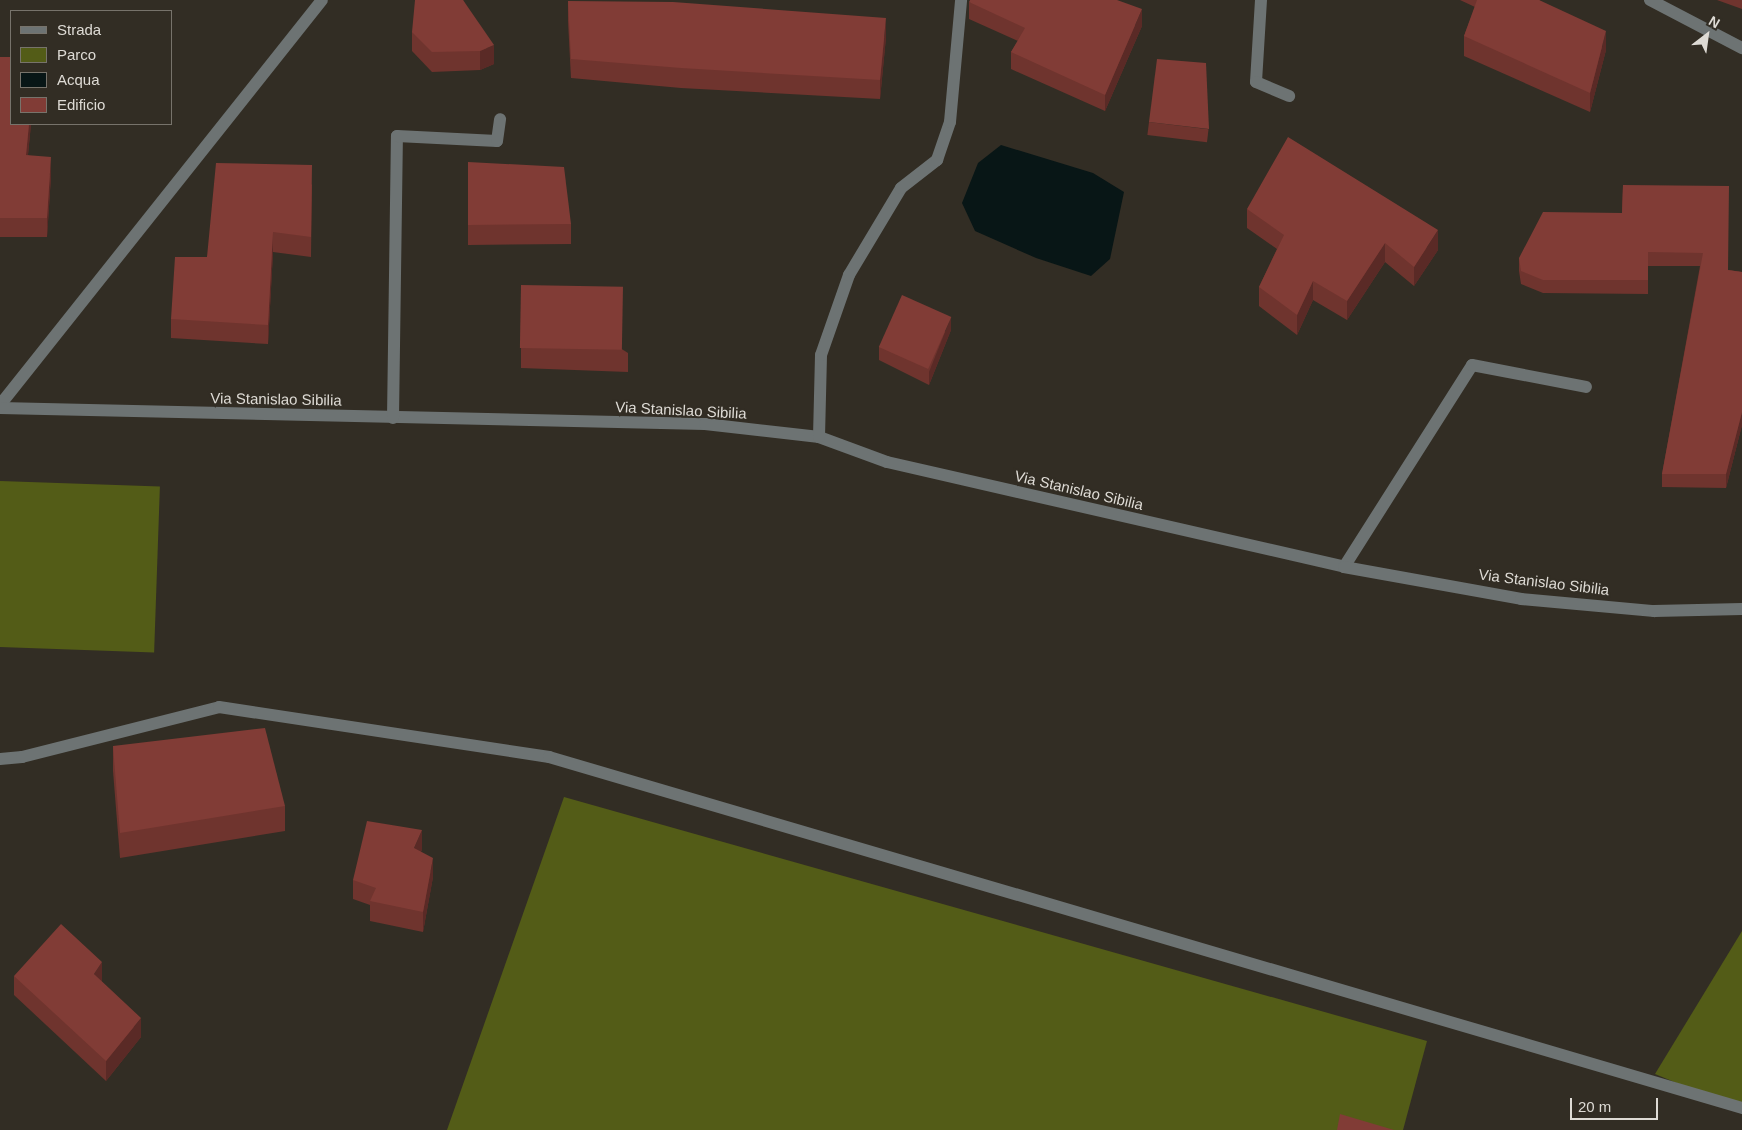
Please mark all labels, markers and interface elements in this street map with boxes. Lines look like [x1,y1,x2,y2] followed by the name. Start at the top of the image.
[10,10,172,125] legend
[1682,10,1732,60] north arrow
[1706,13,1723,31] text: N
[57,21,101,38] text: Strada
[57,46,96,63] text: Parco
[57,71,100,88] text: Acqua
[57,96,105,113] text: Edificio
[210,389,342,409] street label: Via Stanislao Sibilia
[615,398,747,422] street label: Via Stanislao Sibilia
[1013,466,1145,514] street label: Via Stanislao Sibilia
[1478,565,1610,599] street label: Via Stanislao Sibilia
[1572,1088,1660,1120] scale bar
[1578,1098,1611,1115] text: 20 m

